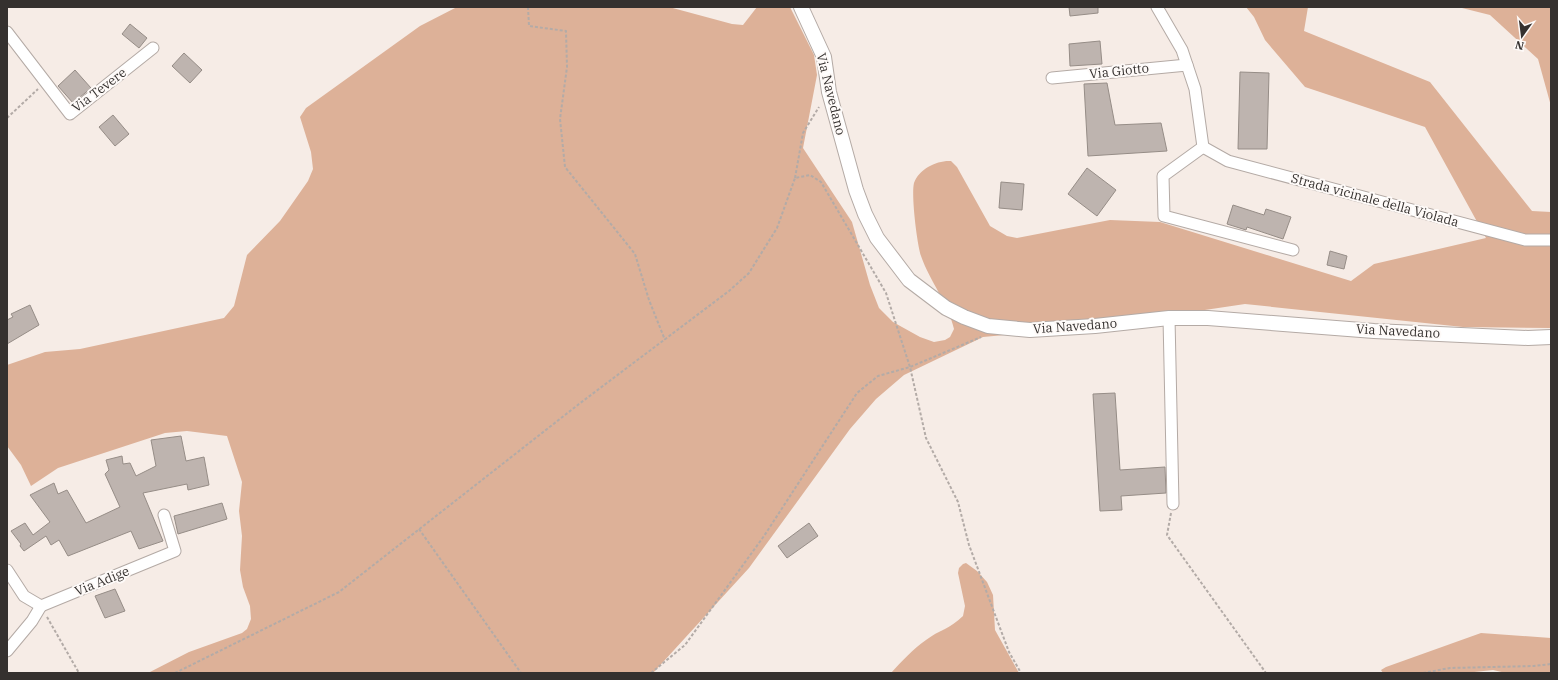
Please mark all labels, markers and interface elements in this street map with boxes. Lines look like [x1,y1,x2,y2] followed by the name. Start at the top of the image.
[1502,16,1542,56] north arrow
[1513,38,1525,54] text: N
[813,51,849,137] street label: Via Navedano
[1088,59,1150,83] street label: Via Giotto
[68,64,130,116] street label: Via Tevere
[1289,169,1461,231] street label: Strada vicinale della Violada
[1032,315,1118,337] street label: Via Navedano
[1356,320,1440,342] street label: Via Navedano
[72,562,132,600] street label: Via Adige

